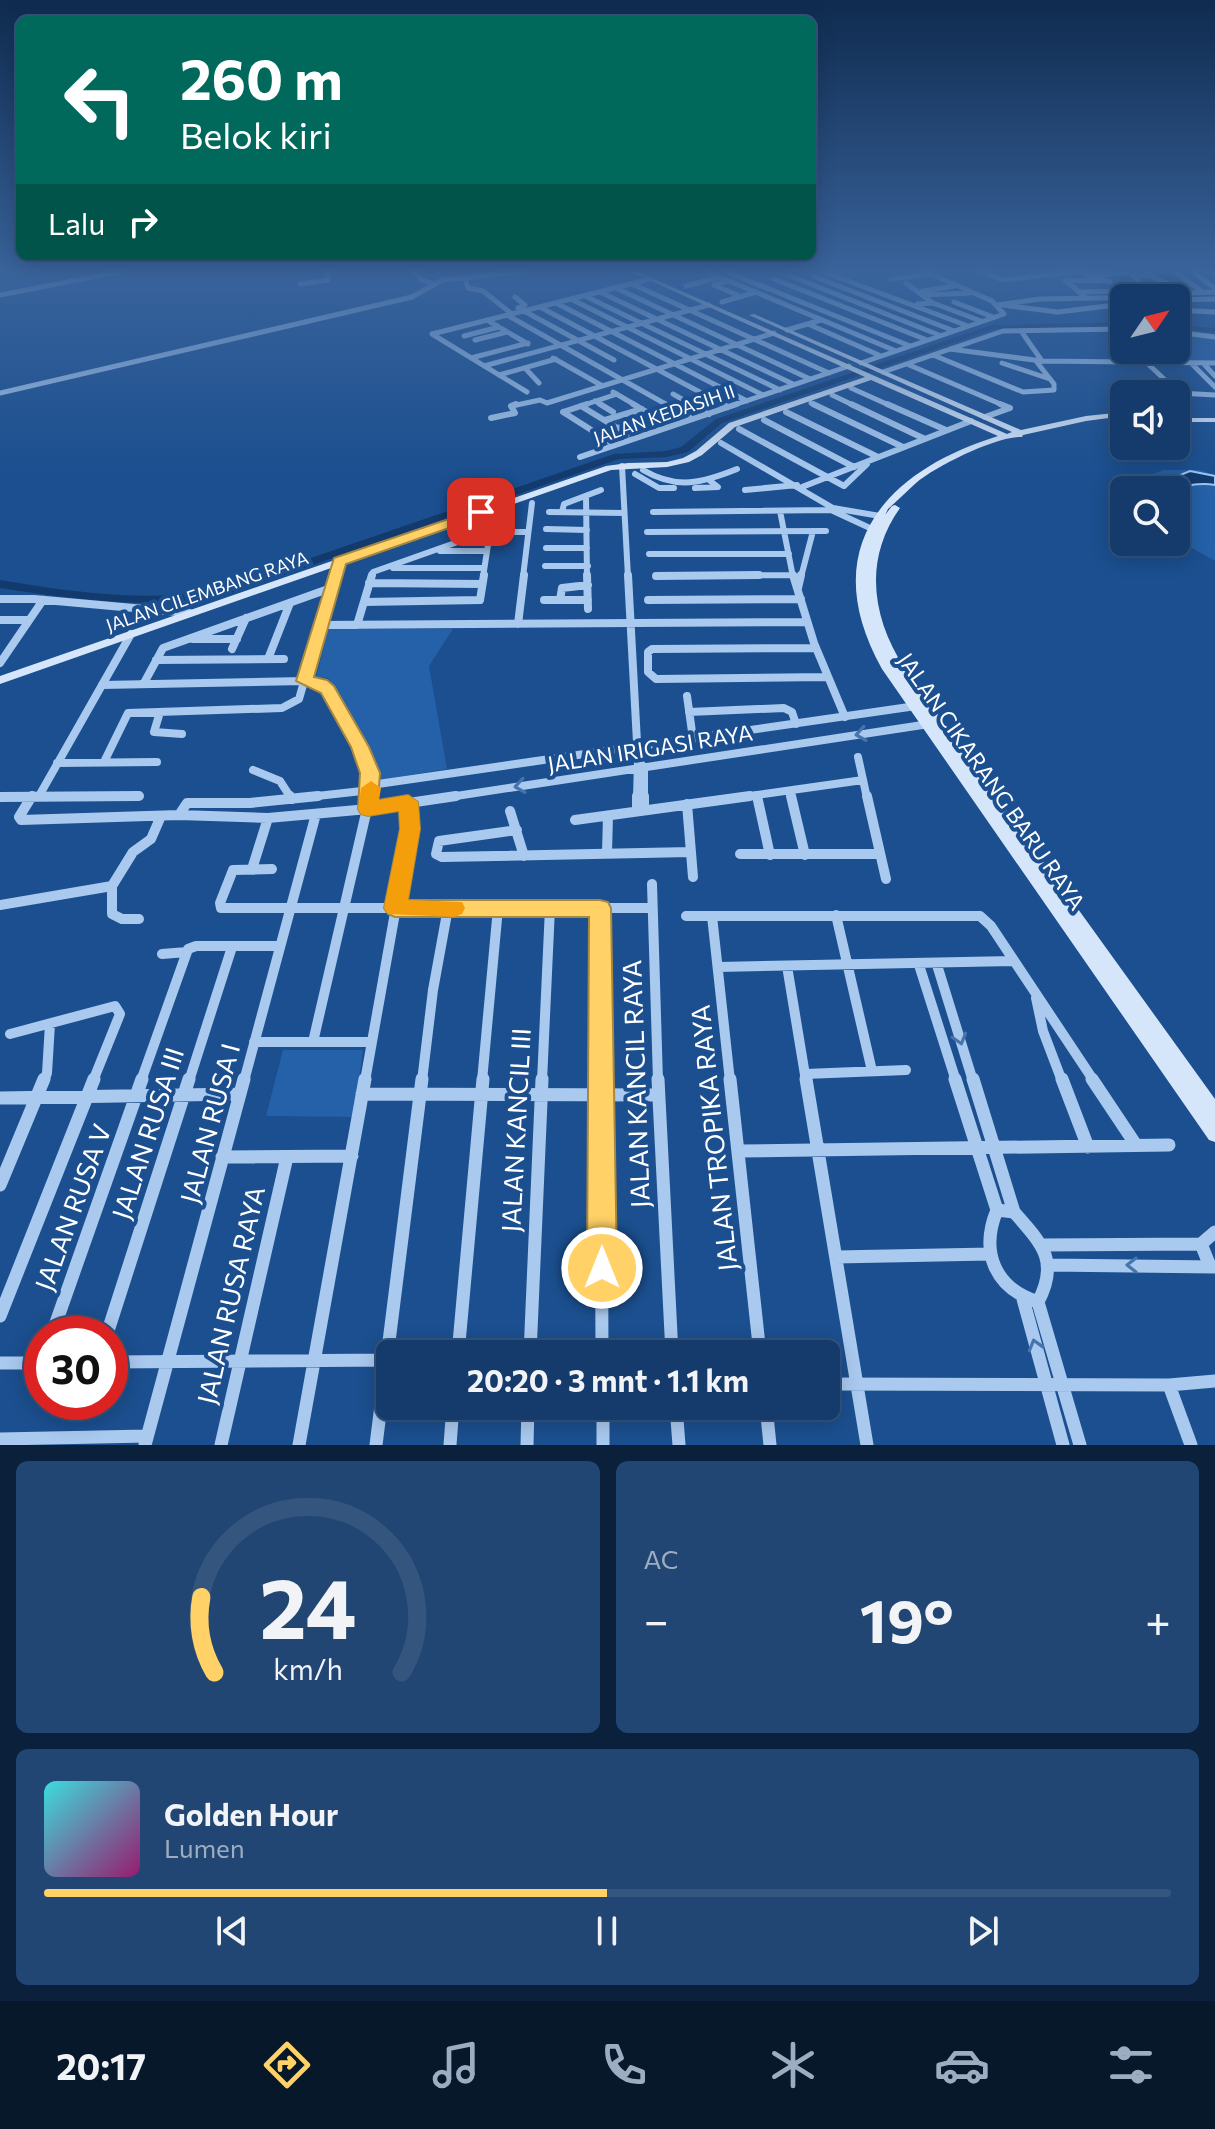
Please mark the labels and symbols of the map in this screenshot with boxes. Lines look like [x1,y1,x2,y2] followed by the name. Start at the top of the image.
[1110,284,1190,364] north arrow
[591,380,737,448] street label: JALAN KEDASIH II
[447,478,515,546] pin
[103,546,311,636] street label: JALAN CILEMBANG RAYA
[893,647,1091,915] street label: JALAN CIKARANG BARU RAYA
[545,718,755,778] street label: JALAN IRIGASI RAYA
[854,725,867,742] one-way arrow
[514,777,527,794] one-way arrow
[615,959,655,1209] street label: JALAN KANCIL RAYA
[684,1003,742,1273] street label: JALAN TROPIKA RAYA
[494,1027,536,1233] street label: JALAN KANCIL III
[951,1031,967,1045] one-way arrow
[173,1040,245,1206] street label: JALAN RUSA I
[105,1043,189,1223] street label: JALAN RUSA III
[28,1119,117,1294] street label: JALAN RUSA V
[190,1183,270,1407] street label: JALAN RUSA RAYA
[560,1226,644,1310] position arrow
[1125,1256,1138,1274] one-way arrow
[24,1316,128,1420] speed limit sign: 30
[1028,1339,1045,1353] one-way arrow

